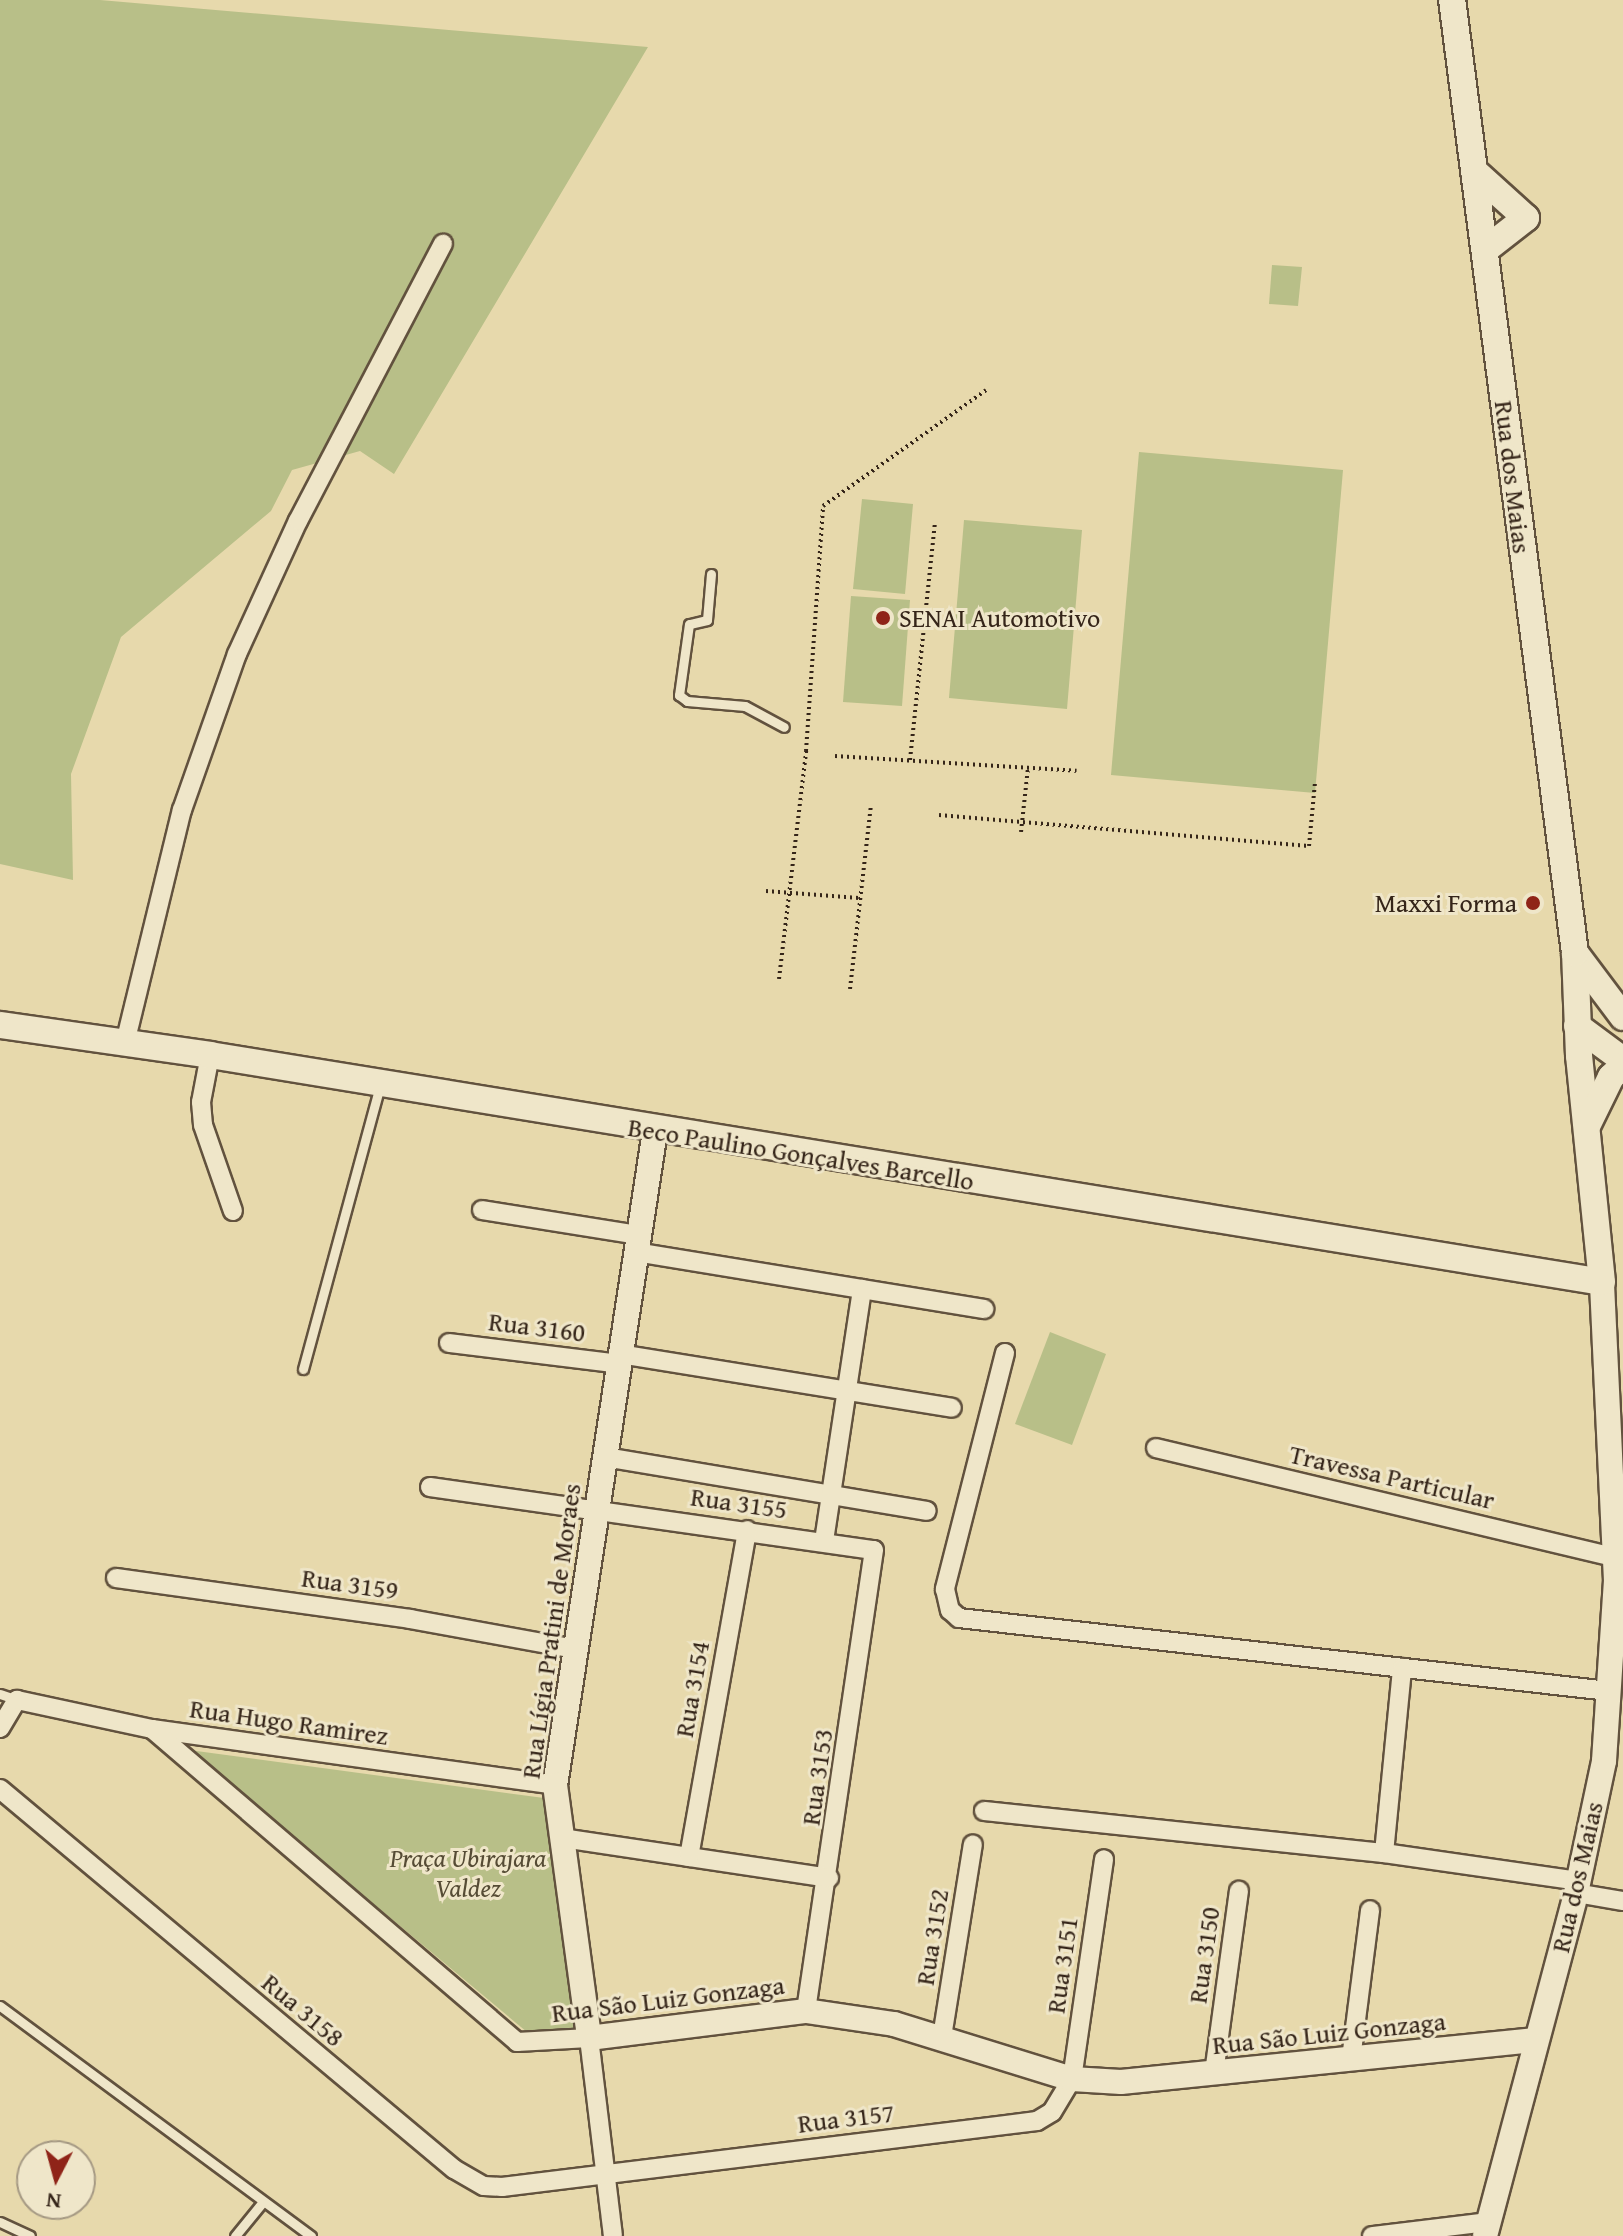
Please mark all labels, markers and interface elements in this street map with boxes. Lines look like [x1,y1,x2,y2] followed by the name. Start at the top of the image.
[1488,399,1538,555] street label: Rua dos Maias
[899,602,1100,634] place label: SENAI Automotivo
[874,609,892,627] marker: SENAI Automotivo
[1375,887,1517,919] place label: Maxxi Forma
[1524,894,1542,912] marker: Maxxi Forma
[626,1111,976,1197] street label: Beco Paulino Gonçalves Barcello
[487,1306,587,1348] street label: Rua 3160
[1286,1438,1498,1516] street label: Travessa Particular
[515,1481,587,1781] street label: Rua Lígia Pratini de Moraes
[689,1481,789,1525] street label: Rua 3155
[300,1562,400,1606] street label: Rua 3159
[668,1638,716,1740] street label: Rua 3154
[188,1693,390,1751] street label: Rua Hugo Ramirez
[795,1727,839,1827] street label: Rua 3153
[1545,1799,1609,1955] street label: Rua dos Maias
[390,1842,546,1904] park label: Praça Ubirajara Valdez
[909,1887,955,1987] street label: Rua 3152
[1182,1905,1226,2005] street label: Rua 3150
[1040,1915,1084,2015] street label: Rua 3151
[256,1967,350,2053] street label: Rua 3158
[550,1969,786,2029] street label: Rua São Luiz Gonzaga
[1211,2005,1447,2061] street label: Rua São Luiz Gonzaga
[796,2097,896,2139] street label: Rua 3157
[16,2140,96,2220] north arrow
[45,2185,63,2219] text: N

